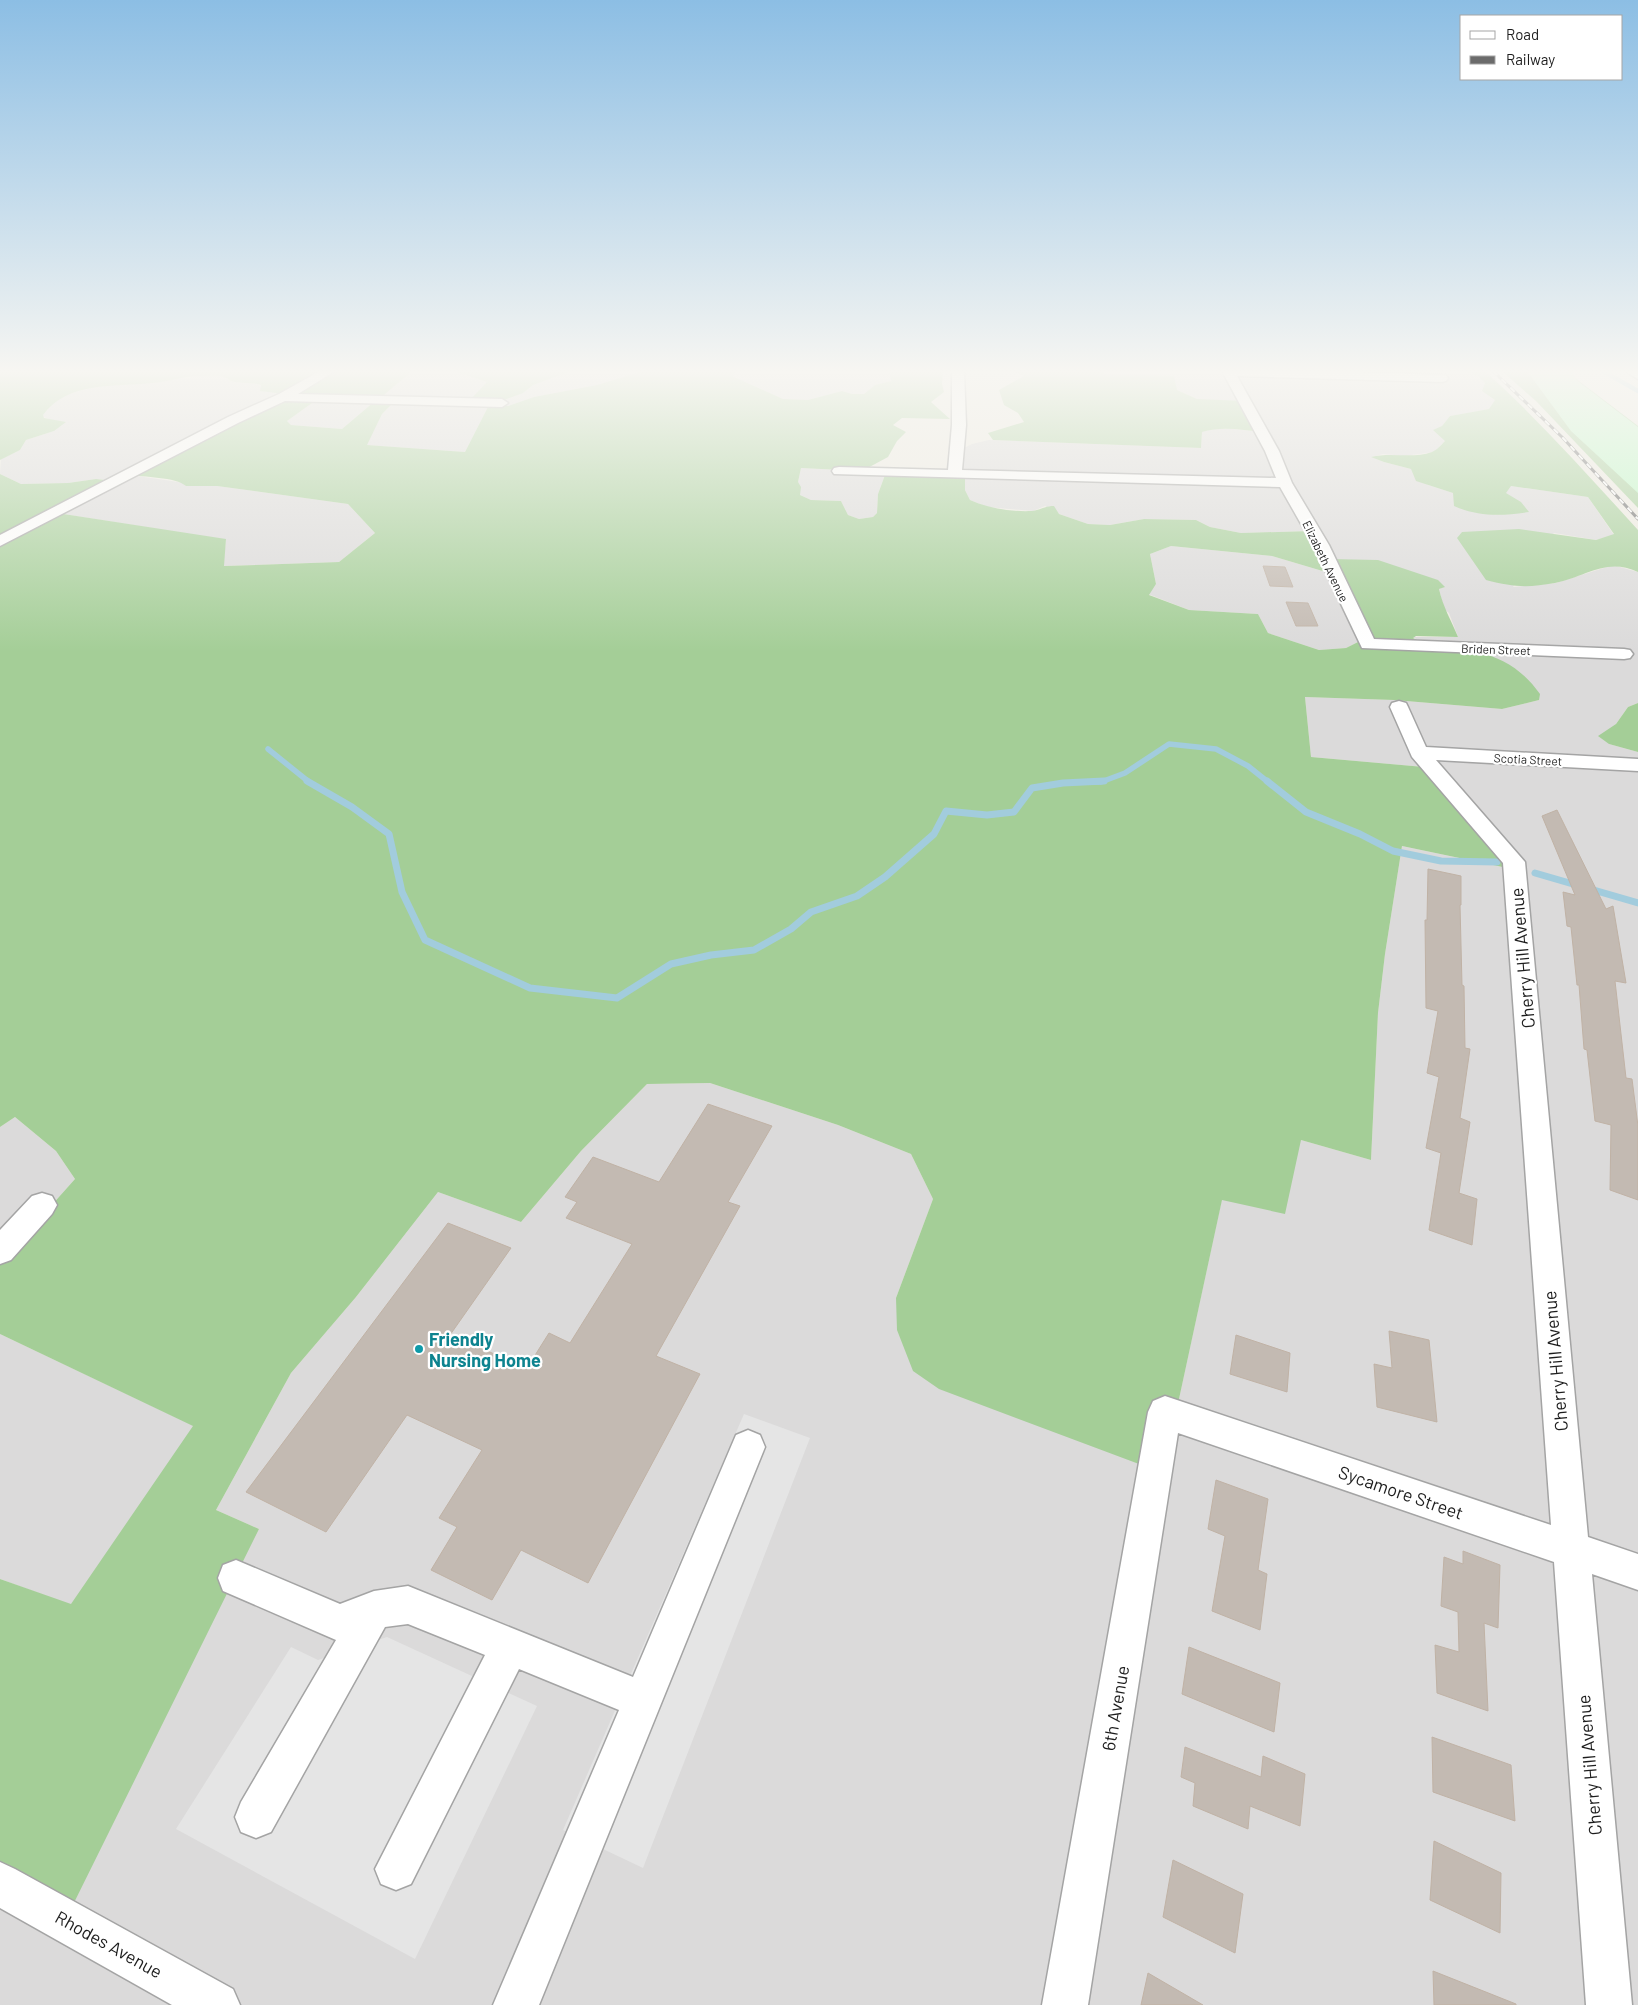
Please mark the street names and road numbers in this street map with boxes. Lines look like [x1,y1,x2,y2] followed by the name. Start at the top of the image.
[1300,518,1352,604] street label: Elizabeth Avenue
[1461,641,1531,657] street label: Briden Street
[1493,750,1563,768] street label: Scotia Street
[1505,887,1539,1029] street label: Cherry Hill Avenue
[1538,1290,1572,1432] street label: Cherry Hill Avenue
[1336,1460,1466,1524] street label: Sycamore Street
[1097,1664,1133,1752] street label: 6th Avenue
[1572,1694,1606,1836] street label: Cherry Hill Avenue
[52,1906,166,1982] street label: Rhodes Avenue

